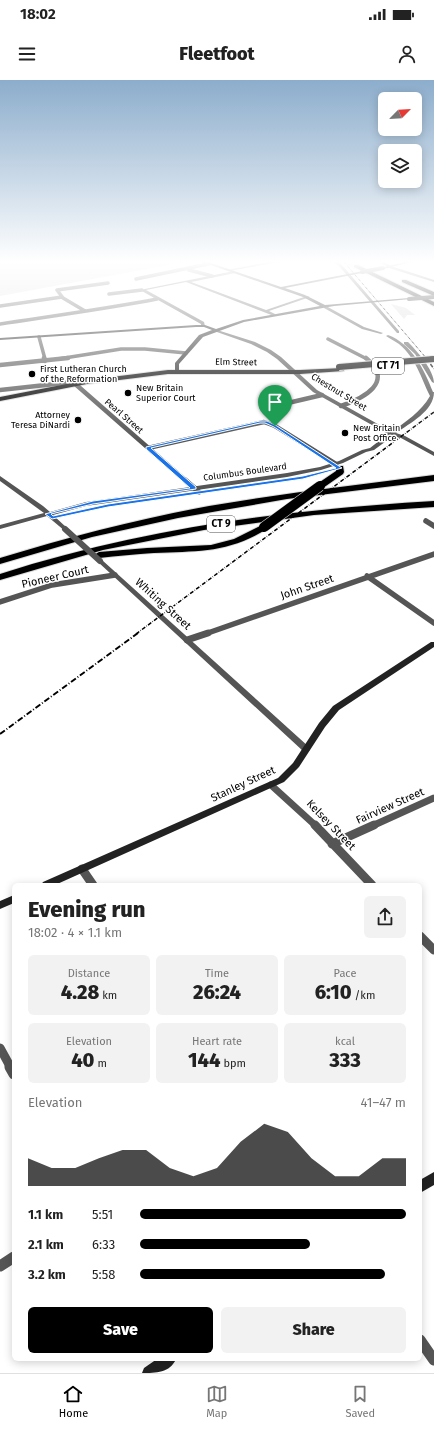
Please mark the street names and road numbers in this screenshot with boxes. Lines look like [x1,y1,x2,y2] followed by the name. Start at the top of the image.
[215,357,258,367] street label: Elm Street
[372,358,404,374] road number: CT 71
[309,371,369,413] street label: Chestnut Street
[103,397,146,436] street label: Pearl Street
[203,461,287,483] street label: Columbus Boulevard
[207,516,235,532] road number: CT 9
[20,563,90,591] street label: Pioneer Court
[279,572,335,602] street label: John Street
[132,576,194,632] street label: Whiting Street
[209,763,277,805] street label: Stanley Street
[354,785,426,827] street label: Fairview Street
[304,797,358,853] street label: Kelsey Street

